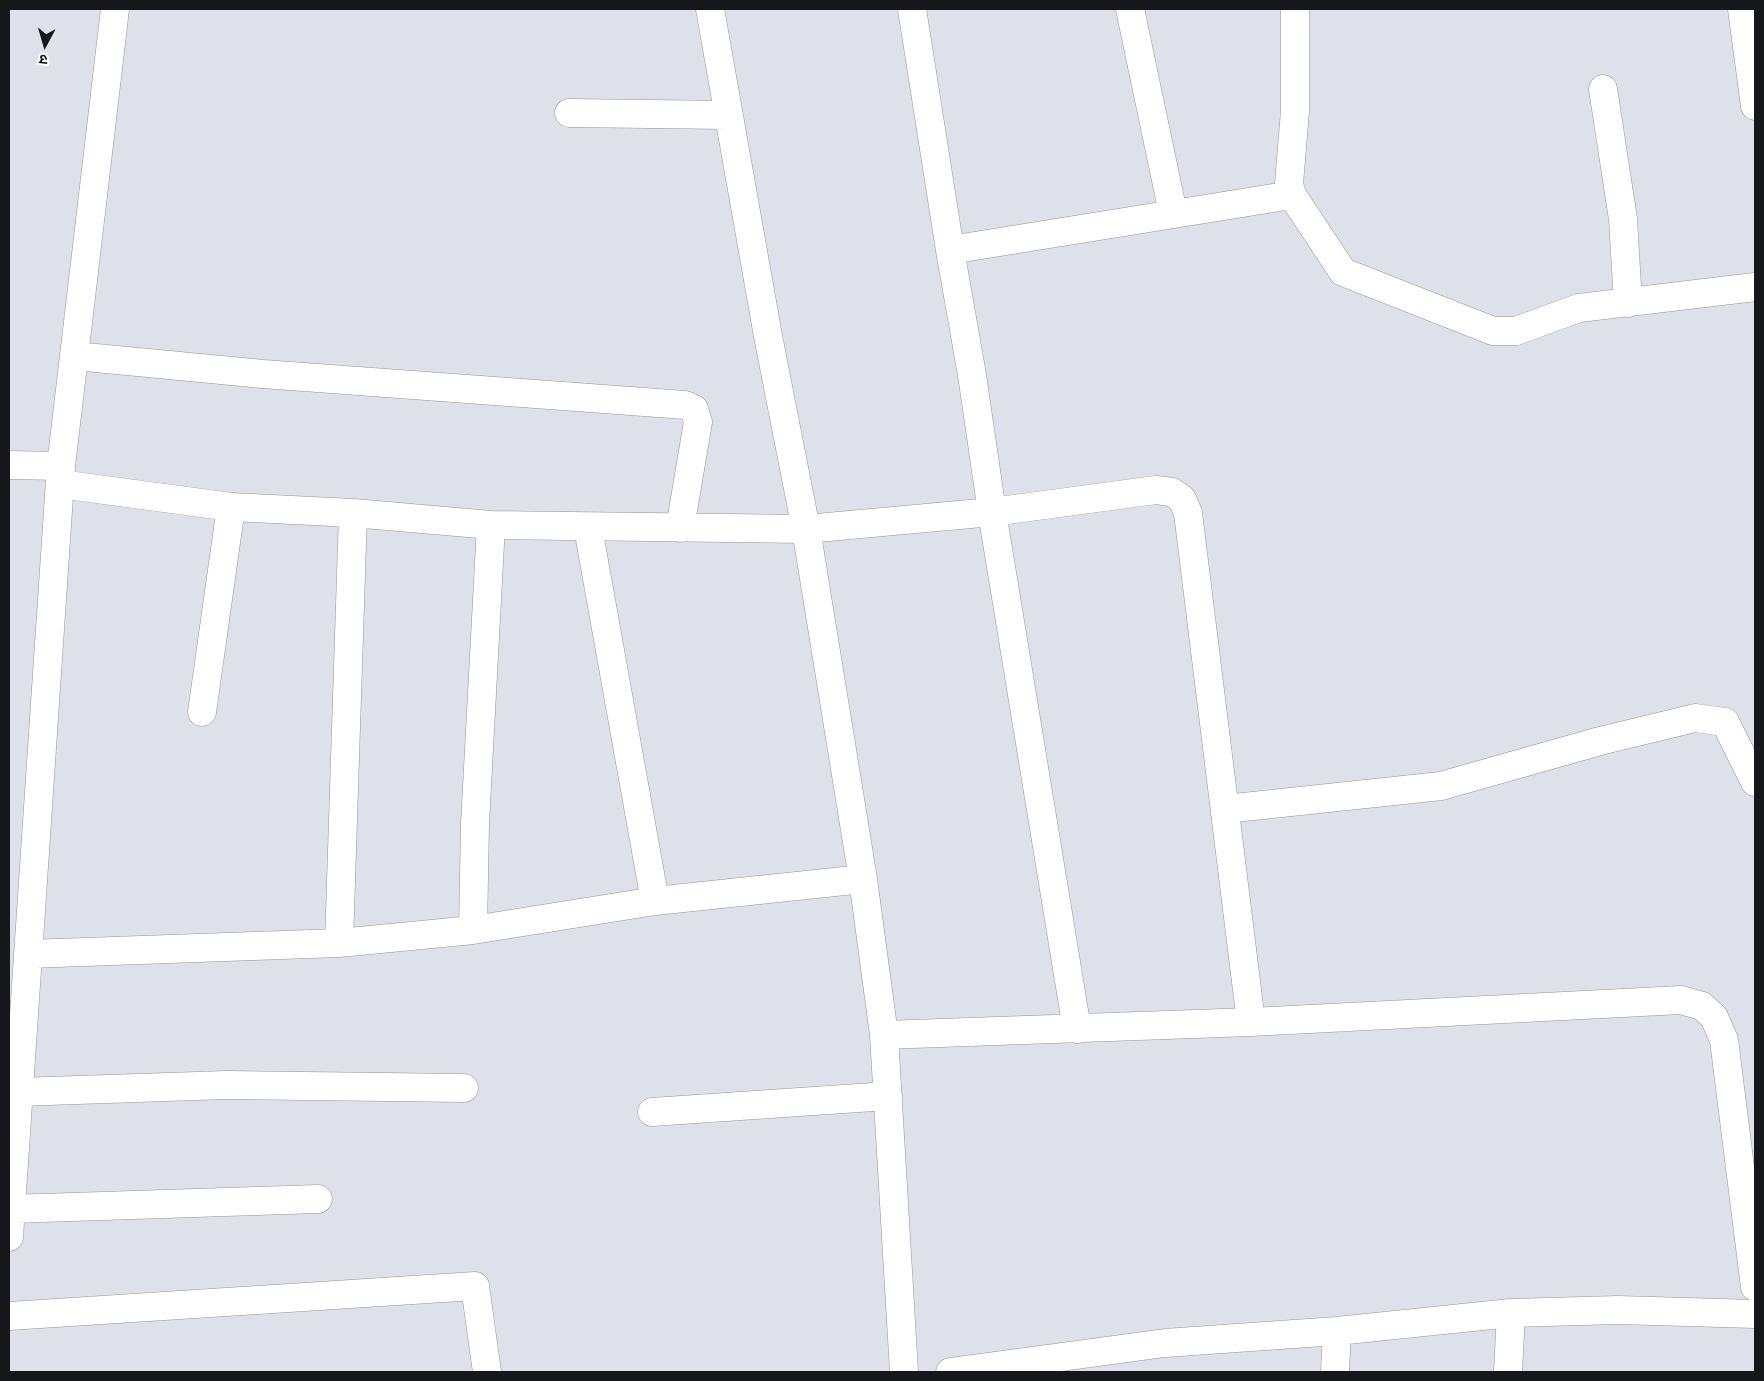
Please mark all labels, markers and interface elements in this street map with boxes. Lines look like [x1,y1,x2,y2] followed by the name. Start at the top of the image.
[20,20,70,70] north arrow
[38,51,48,69] text: उ

